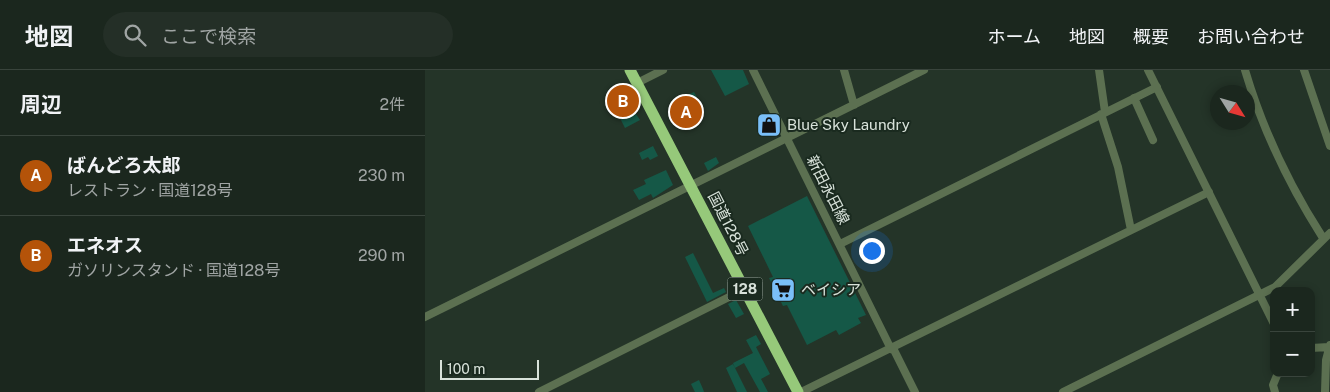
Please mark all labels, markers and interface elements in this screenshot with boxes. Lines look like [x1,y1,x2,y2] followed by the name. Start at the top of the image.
[103,12,453,57] search box
[121,21,149,49] icon: search
[25,22,73,50] text: 地図
[161,25,256,47] text: ここで検索
[988,26,1041,47] text: ホーム
[1069,26,1105,47] text: 地図
[1133,26,1169,47] text: 概要
[1197,26,1305,47] text: お問い合わせ
[607,82,639,120] pin: B
[1210,85,1255,130] north arrow
[20,92,62,117] text: 周辺
[670,93,702,131] pin: A
[379,95,405,114] text: 2件
[756,112,782,138] shop icon: Blue Sky Laundry
[787,116,910,133] place label: Blue Sky Laundry
[804,152,853,227] street label: 新田永田線
[67,154,180,176] text: ばんどろ太郎
[30,166,42,185] text: A
[358,166,405,185] text: 230 m
[67,181,233,200] text: レストラン · 国道128号
[705,189,752,259] street label: 国道128号
[67,234,143,256] text: エネオス
[859,238,885,264] your location
[31,246,41,265] text: B
[358,246,405,265] text: 290 m
[67,261,280,280] text: ガソリンスタンド · 国道128号
[770,277,796,303] supermarket icon: ベイシア
[727,278,763,300] road number: 128
[801,281,861,298] place label: ベイシア
[1270,287,1315,377] map controls
[1270,287,1315,332] button: +
[1270,332,1315,377] button: −
[440,357,539,380] scale bar
[447,361,485,377] text: 100 m

